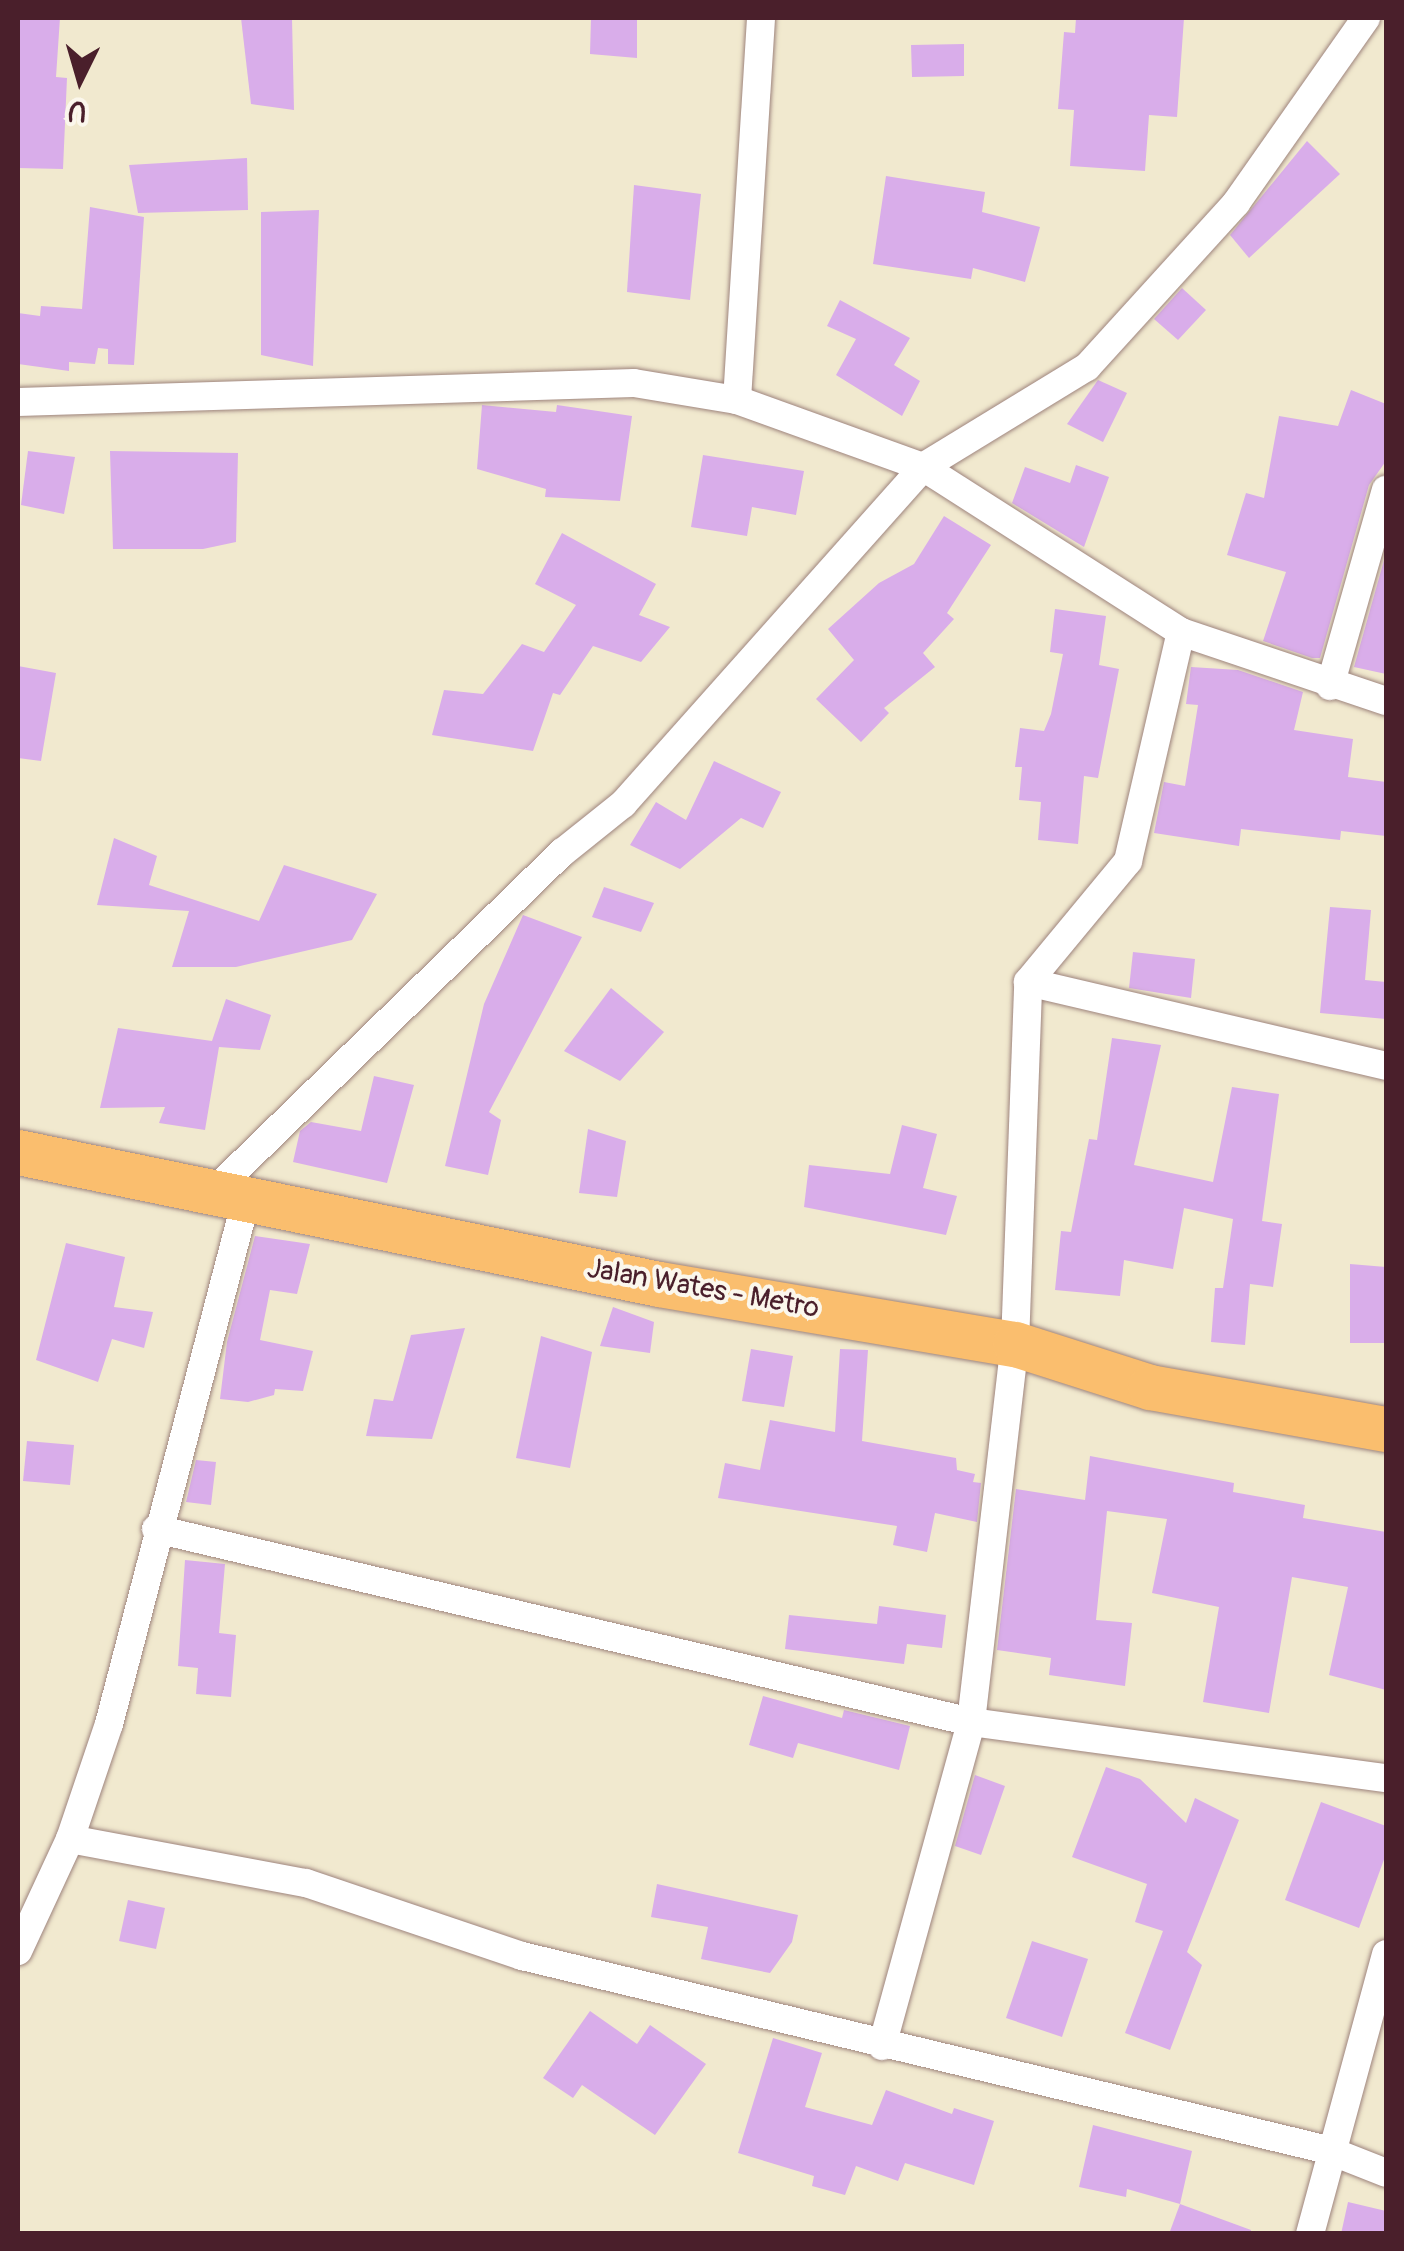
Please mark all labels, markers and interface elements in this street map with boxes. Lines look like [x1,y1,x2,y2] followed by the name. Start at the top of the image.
[30,30,130,130] north arrow
[67,92,88,129] text: U
[585,1252,821,1326] street label: Jalan Wates - Metro

